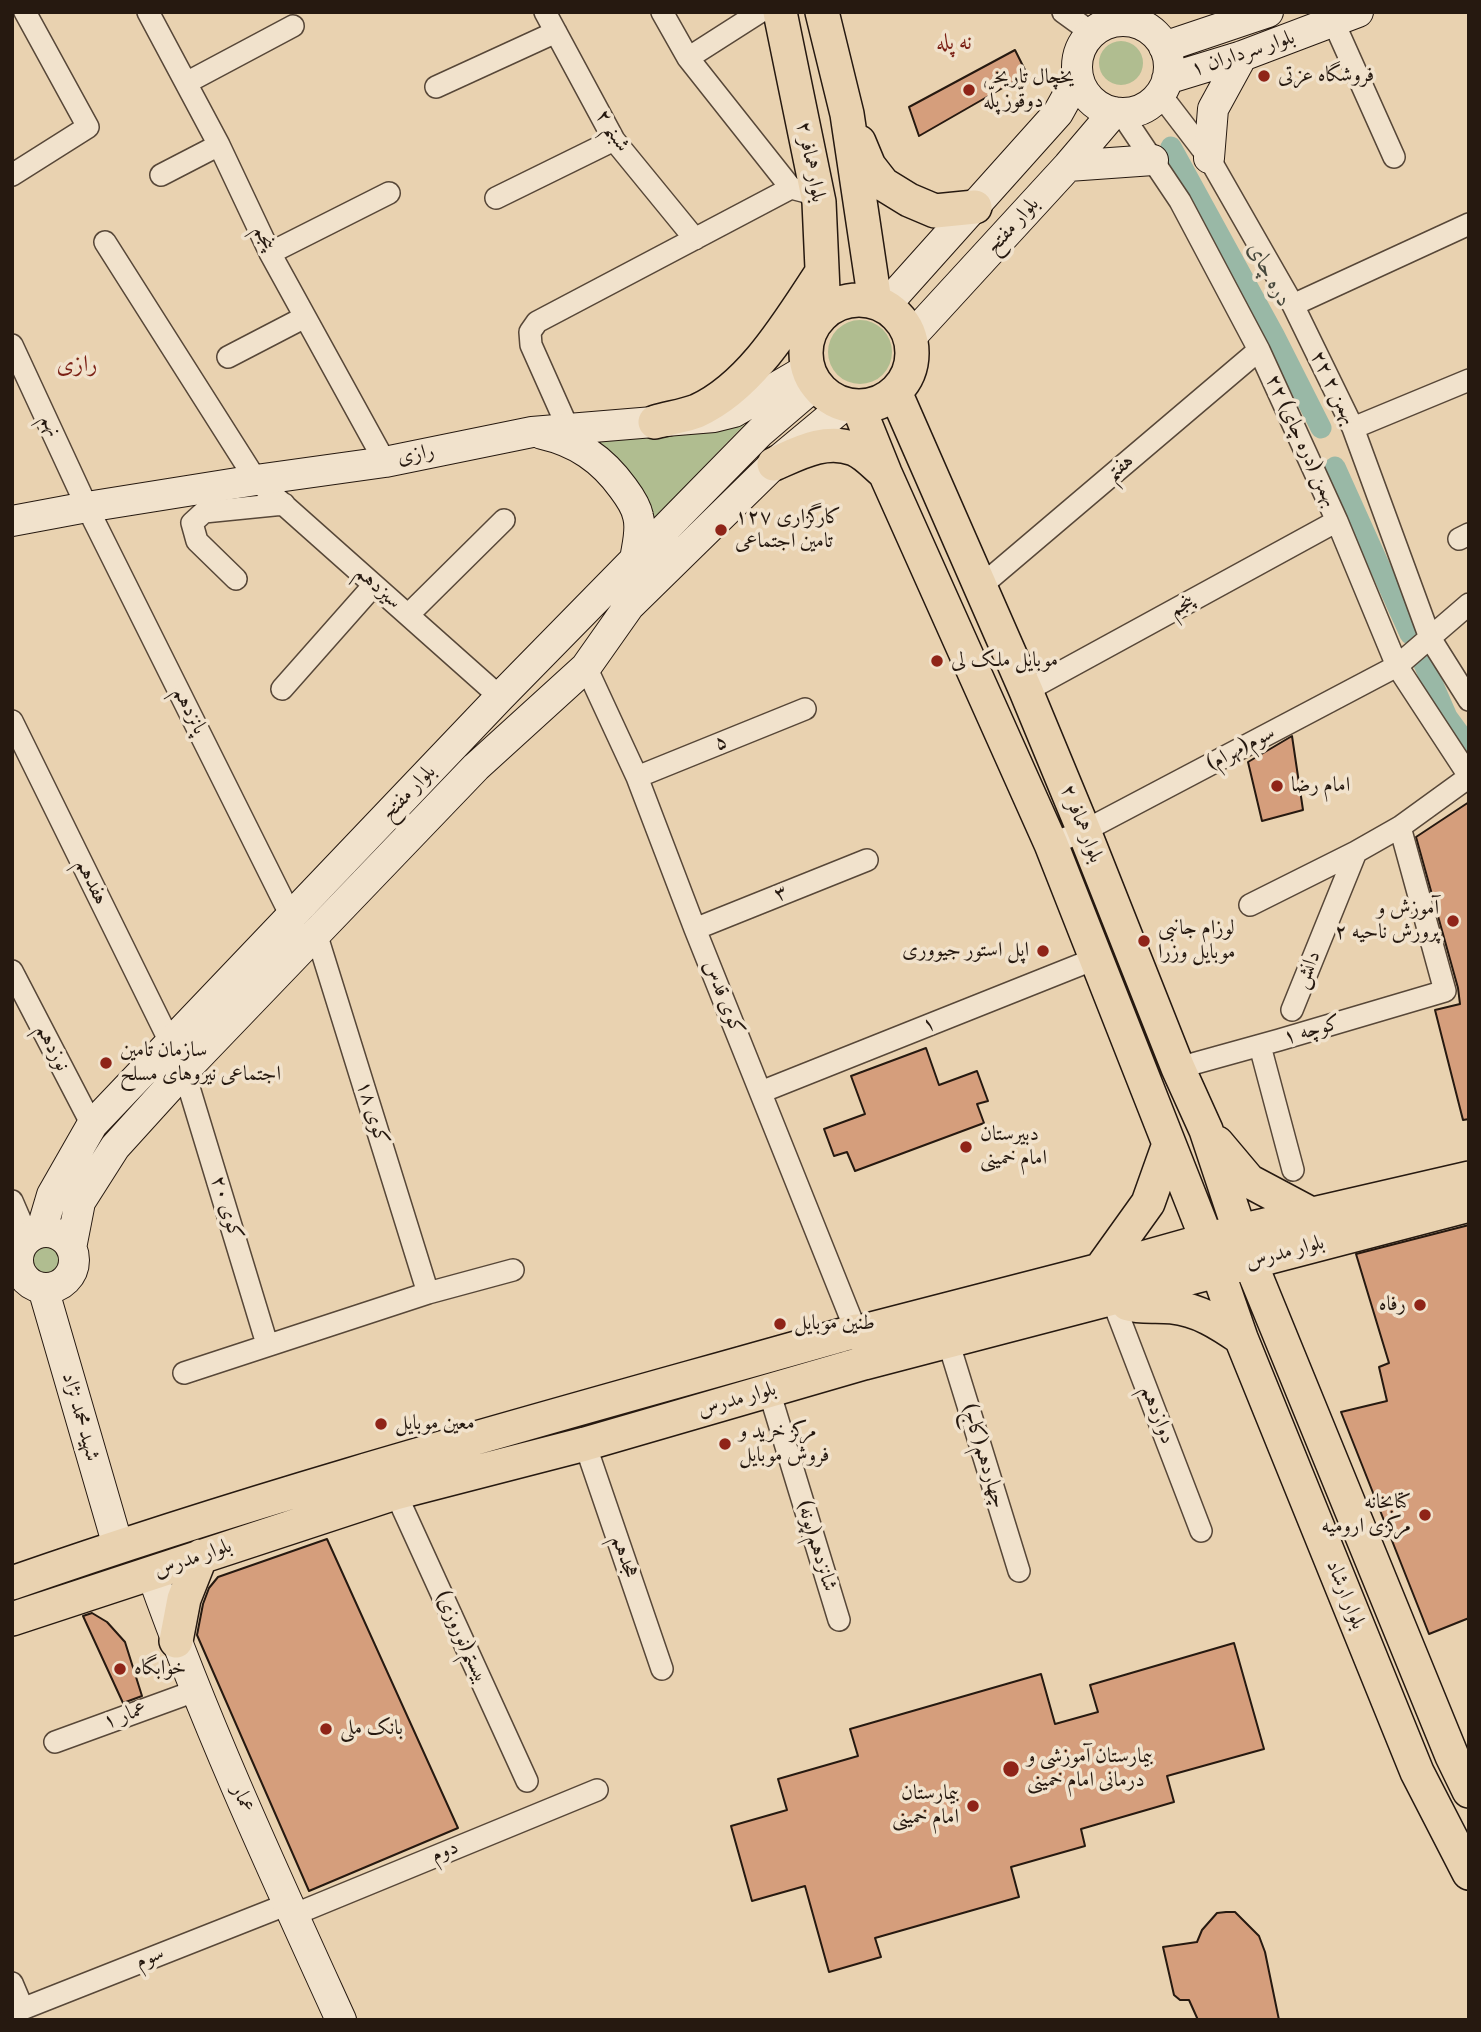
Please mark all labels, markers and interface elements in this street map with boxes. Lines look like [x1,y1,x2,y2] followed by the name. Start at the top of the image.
[1188,25,1298,83] street label: بلوار سرداران ۱
[936,29,972,57] district label: نه پله
[1278,63,1374,89] place label: فروشگاه عزتی
[983,65,1074,115] place label: یخچال تاریخی دوقّوز پلّه
[1256,68,1272,84] marker: فروشگاه عزتی
[961,82,977,98] marker: یخچال تاریخی دوقّوز پلّه
[589,105,635,157] street label: شبنم ۲
[790,119,830,205] street label: بلوار همافر ۲
[981,192,1045,260] street label: بلوار مفتح
[247,221,281,255] street label: پنجم
[1240,238,1298,312] water label: دره چای
[1304,347,1362,429] street label: ۲۲ بهمن ۲
[57,351,97,379] district label: رازی
[1259,371,1343,511] street label: ۲۲ بهمن (دره چای)
[34,411,66,441] street label: نهم
[395,439,437,471] street label: رازی
[1101,449,1139,487] street label: هفتم
[735,505,841,555] place label: کارگزاری ۱۲۷ تامین اجتماعی
[713,522,729,538] marker: کارگزاری ۱۲۷ تامین اجتماعی
[350,561,406,615] street label: سیزدهم
[1165,589,1199,623] street label: پنجم
[951,648,1058,674] place label: موبایل ملک لی
[929,653,945,669] marker: موبایل ملک لی
[166,683,212,739] street label: پانزدهم
[1202,721,1280,777] street label: سوم(مهرام)
[711,729,731,757] street label: ۵
[376,760,442,826] street label: بلوار مفتح
[1291,773,1350,799] place label: امام رضا
[1269,778,1285,794] marker: امام رضا
[1054,781,1108,867] street label: بلوار همافر ۲
[69,855,113,909] street label: هفدهم
[771,880,791,908] street label: ۳
[1335,896,1439,946] place label: آموزش و پرورش ناحیه ۲
[1445,913,1461,929] marker: آموزش و پرورش ناحیه ۲
[1158,916,1236,966] place label: لوزام جانبی موبایل وزرا
[1136,933,1152,949] marker: لوزام جانبی موبایل وزرا
[902,938,1029,964] place label: اپل استور جيووری
[1035,943,1051,959] marker: اپل استور جيووری
[1289,947,1327,993] street label: دانش
[697,957,749,1039] street label: کوی قدس
[919,1011,939,1039] street label: ۱
[1280,1011,1344,1051] street label: کوچه ۱
[30,1020,74,1076] street label: نوزدهم
[120,1038,281,1088] place label: سازمان تامین اجتماعی نیروهای مسلح
[98,1055,114,1071] marker: سازمان تامین اجتماعی نیروهای مسلح
[350,1078,394,1148] street label: کوی ۱۸
[980,1122,1047,1172] place label: دبیرستان امام خمینی
[958,1139,974,1155] marker: دبیرستان امام خمینی
[204,1173,248,1243] street label: کوی ۲۰
[1243,1230,1327,1276] street label: بلوار مدرس
[1379,1292,1406,1318] place label: رفاه
[1412,1297,1428,1313] marker: رفاه
[794,1311,875,1337] place label: طنین موبایل
[772,1316,788,1332] marker: طنین موبایل
[55,1370,105,1464] street label: شهید محمد نژاد
[695,1377,779,1423] street label: بلوار مدرس
[1134,1382,1180,1448] street label: دوازدهم
[955,1401,1011,1511] street label: چهاردهم(کاج)
[395,1411,475,1437] place label: معین موبایل
[373,1416,389,1432] marker: معین موبایل
[739,1419,829,1469] place label: مرکز خرید و فروش موبایل
[717,1436,733,1452] marker: مرکز خرید و فروش موبایل
[1321,1490,1411,1540] place label: کتابخانه مرکزی ارومیه
[790,1497,842,1595] street label: شانزدهم(پونه)
[1417,1507,1433,1523] marker: کتابخانه مرکزی ارومیه
[605,1532,643,1582] street label: هجدهم
[151,1534,235,1584] street label: بلوار مدرس
[1320,1557,1370,1633] street label: بلوار ارشاد
[429,1587,493,1687] street label: بیستم(نوروزی)
[134,1656,186,1682] place label: خوابگاه
[112,1661,128,1677] marker: خوابگاه
[100,1697,150,1735] street label: عمار ۱
[340,1716,403,1742] place label: بانک ملی
[318,1721,334,1737] marker: بانک ملی
[1027,1744,1153,1794] place label: بیمارستان آموزشی و درمانی امام خمینی
[1001,1759,1021,1779] marker: بیمارستان آموزشی و درمانی امام خمینی
[225,1781,259,1817] street label: عمار
[892,1781,959,1831] place label: بیمارستان امام خمینی
[965,1798,981,1814] marker: بیمارستان امام خمینی
[428,1835,462,1869] street label: دوم
[132,1941,168,1975] street label: سوم

